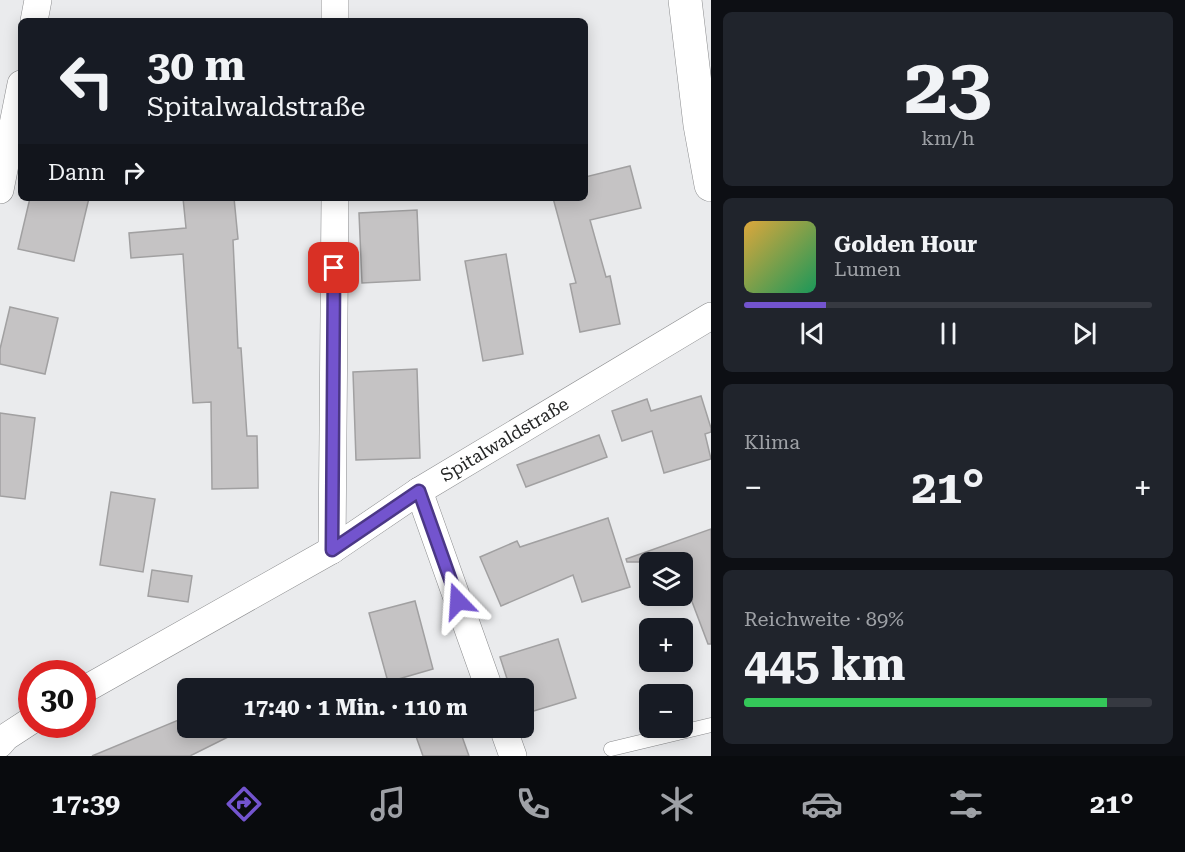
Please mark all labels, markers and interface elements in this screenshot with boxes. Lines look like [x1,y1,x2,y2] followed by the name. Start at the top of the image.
[147,41,245,90] text: 30 m
[904,41,992,132] text: 23
[48,42,126,120] icon: left
[147,91,365,123] text: Spitalwaldstraße
[921,126,975,150] text: km/h
[117,156,150,189] icon: right
[48,160,105,185] text: Dann
[834,232,977,257] text: Golden Hour
[308,242,359,293] pin
[317,251,350,284] icon: arrive
[834,257,901,281] text: Lumen
[796,317,829,350] icon: previous
[932,317,965,350] icon: pause
[1068,317,1101,350] icon: next
[437,393,572,486] street label: Spitalwaldstraße
[744,430,800,454] text: Klima
[912,461,984,514] text: 21°
[744,468,762,507] text: −
[1134,468,1152,507] text: +
[639,552,693,738] map controls
[639,552,693,606] button: layers
[426,569,490,633] position arrow
[744,607,904,631] text: Reichweite · 89%
[639,618,693,672] button: +
[744,638,905,691] text: 445 km
[18,660,96,738] speed limit sign: 30
[639,684,693,738] button: −
[243,695,468,720] text: 17:40 · 1 Min. · 110 m
[223,783,265,825] icon: directions
[367,783,409,825] icon: music
[512,783,554,825] icon: phone
[656,783,698,825] icon: climate
[801,783,843,825] icon: car
[945,783,987,825] icon: filters
[51,788,120,820] text: 17:39
[1090,788,1134,820] text: 21°

